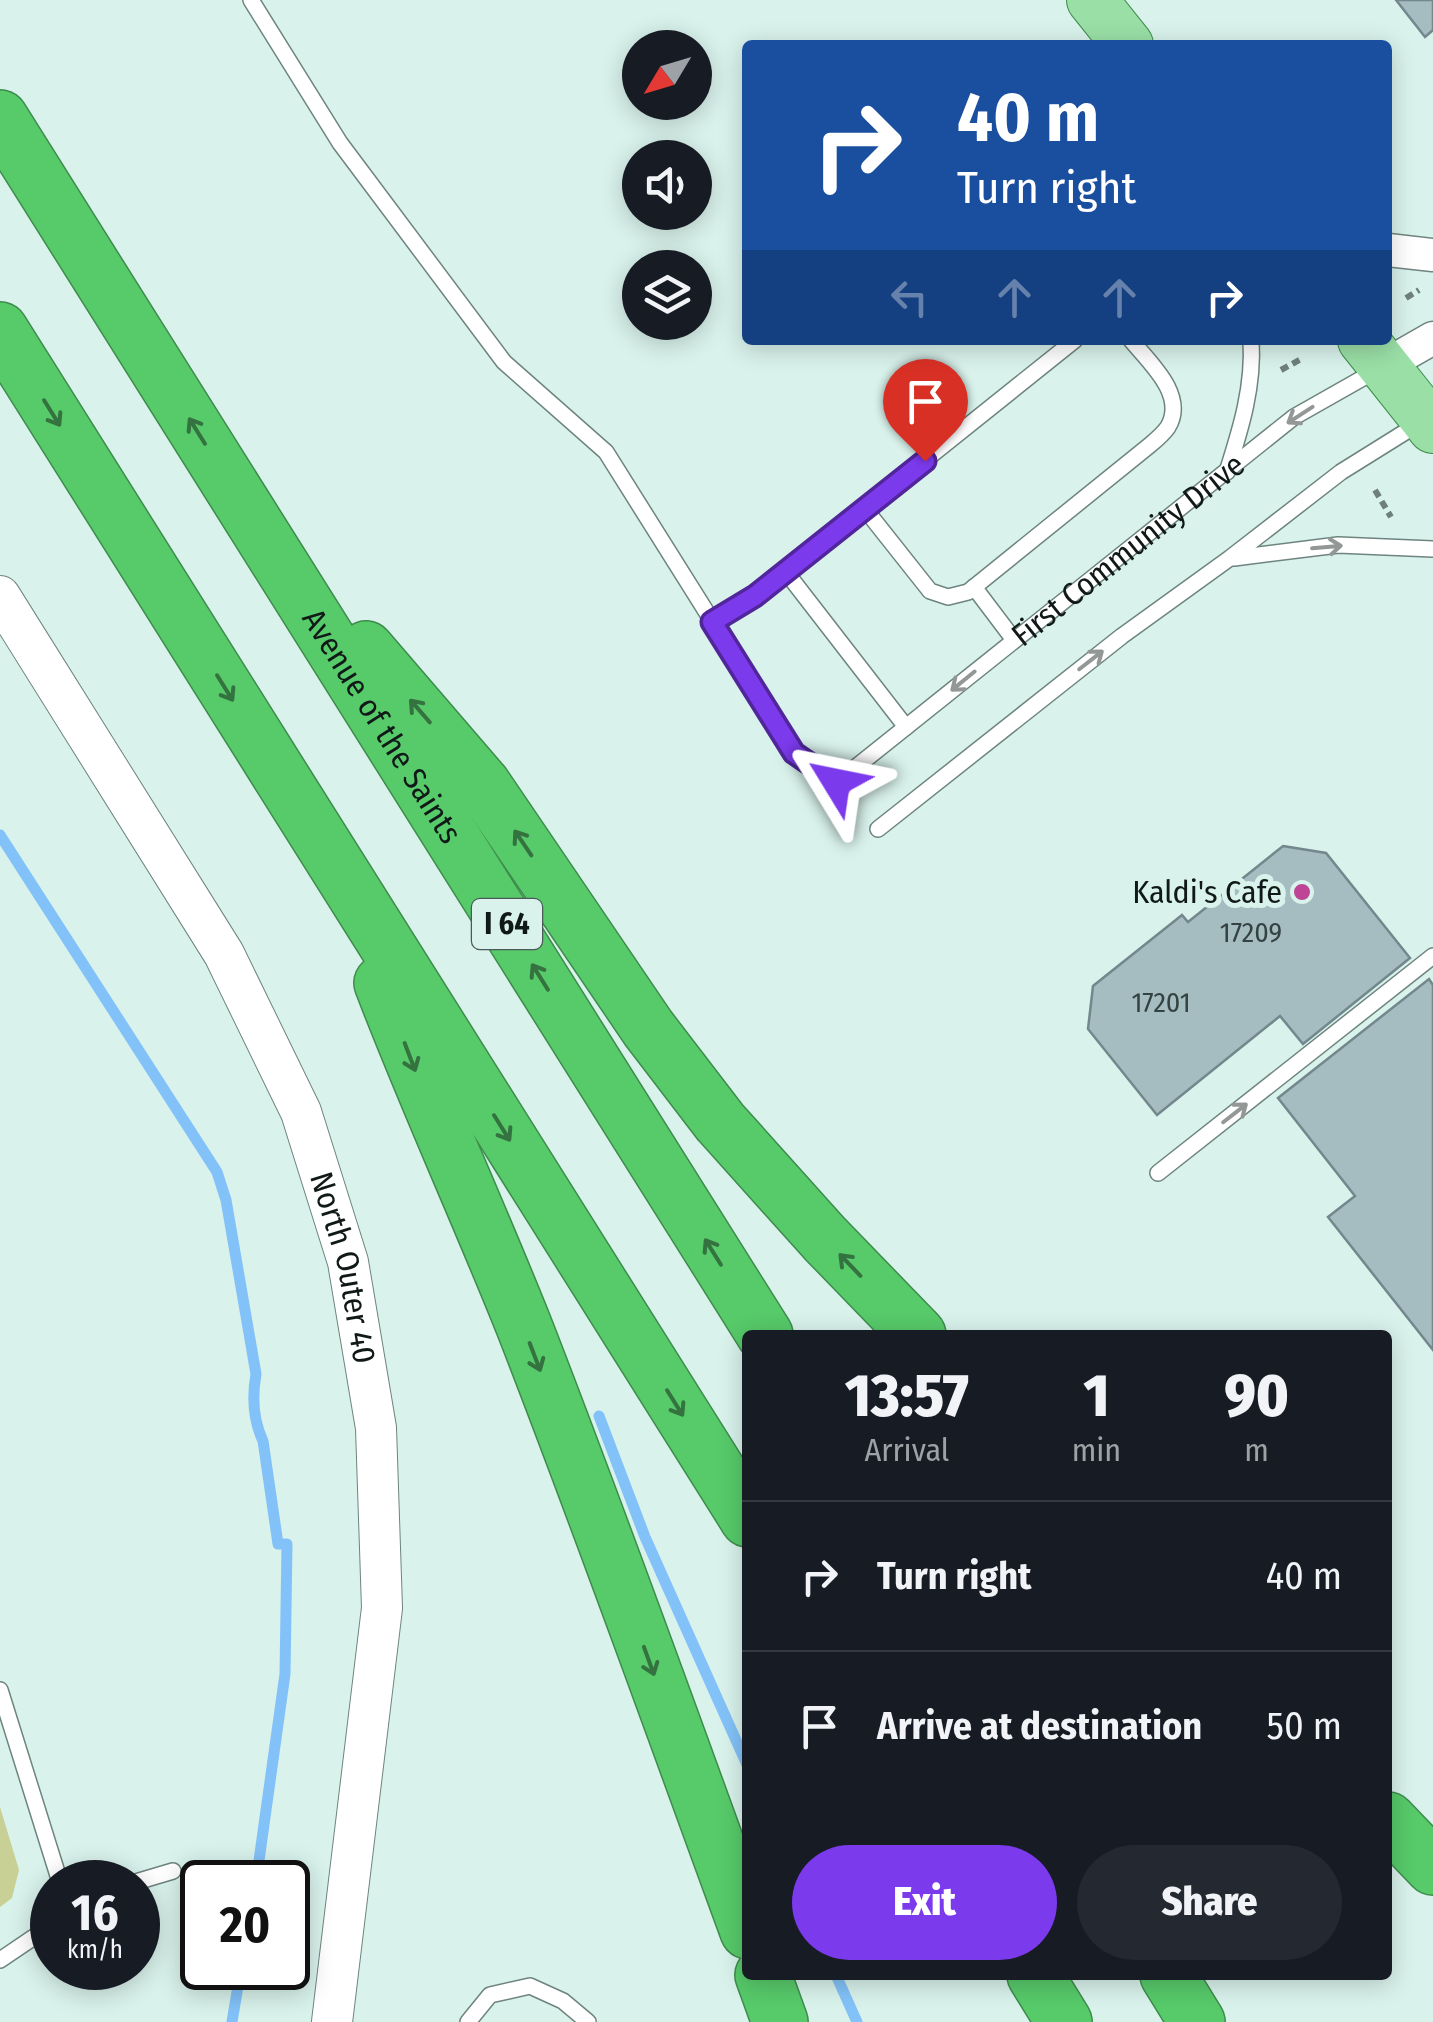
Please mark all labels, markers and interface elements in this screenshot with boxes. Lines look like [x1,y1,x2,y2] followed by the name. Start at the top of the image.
[622,30,712,120] north arrow
[622,30,712,340] map controls
[957,76,1099,160] text: 40 m
[792,80,922,210] icon: right
[622,140,712,230] button: sound
[957,161,1136,215] text: Turn right
[622,250,712,340] button: layers
[882,270,937,325] icon: left
[987,270,1042,325] icon: ahead
[1092,270,1147,325] icon: ahead
[1197,270,1252,325] icon: right
[883,359,968,462] pin
[898,374,953,429] icon: arrive
[42,398,62,427] one-way arrow
[1286,404,1315,425] one-way arrow
[187,417,207,445] one-way arrow
[1004,445,1252,654] street label: First Community Drive
[1310,537,1343,556] one-way arrow
[294,602,470,850] street label: Avenue of the Saints
[1077,650,1104,671] one-way arrow
[950,670,976,692] one-way arrow
[215,673,235,702] one-way arrow
[409,699,431,725] one-way arrow
[784,730,888,834] position arrow
[512,830,533,858] one-way arrow
[1132,873,1282,911] place label: Kaldi's Cafe
[1291,881,1313,903] marker: Kaldi's Cafe
[472,899,542,949] road number: I 64
[1220,916,1282,949] house number: 17209
[530,963,550,992] one-way arrow
[1131,986,1191,1019] house number: 17201
[403,1041,421,1072] one-way arrow
[1221,1102,1247,1124] one-way arrow
[491,1113,512,1142] one-way arrow
[302,1167,384,1366] street label: North Outer 40
[702,1239,723,1267] one-way arrow
[839,1253,862,1278] one-way arrow
[527,1341,545,1372] one-way arrow
[845,1360,969,1432] text: 13:57
[1083,1360,1109,1432] text: 1
[1224,1360,1289,1432] text: 90
[664,1388,685,1417] one-way arrow
[864,1431,949,1469] text: Arrival
[1072,1431,1121,1469] text: min
[1244,1431,1269,1469] text: m
[792,1549,847,1604] icon: right
[877,1553,1031,1599] text: Turn right
[1266,1553,1342,1599] text: 40 m
[641,1645,659,1676] one-way arrow
[792,1699,847,1754] icon: arrive
[877,1703,1202,1749] text: Arrive at destination
[1267,1703,1342,1749] text: 50 m
[792,1845,1057,1960] button: Exit
[1077,1845,1342,1960] button: Share
[180,1860,310,1990] speed limit sign: 20
[71,1883,119,1943] text: 16
[67,1935,123,1965] text: km/h

